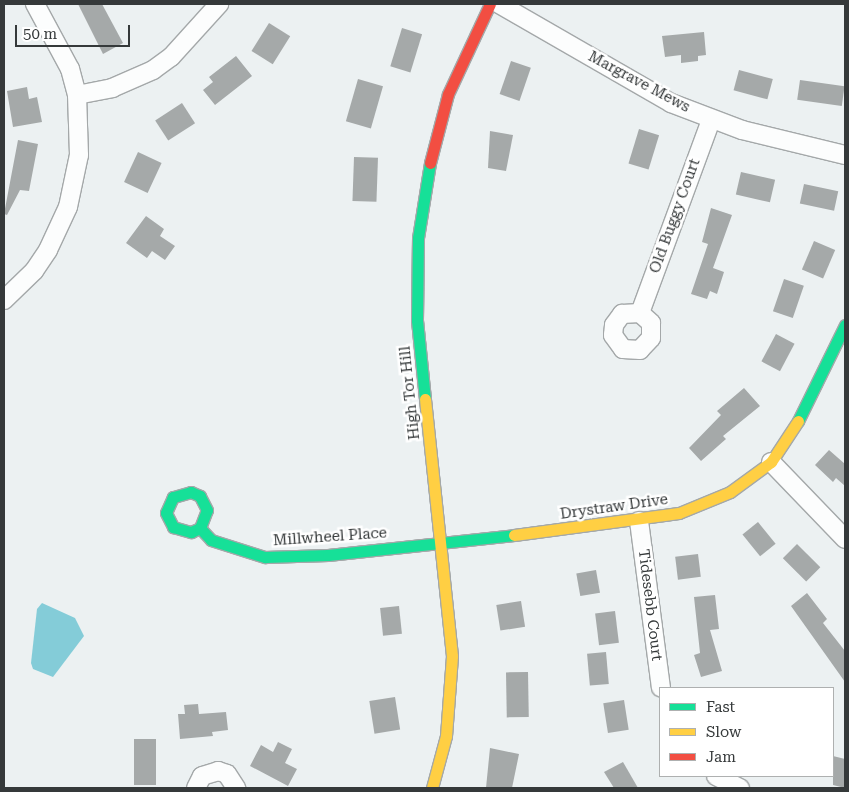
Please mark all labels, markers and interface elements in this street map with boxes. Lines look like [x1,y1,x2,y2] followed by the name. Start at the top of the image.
[18,15,132,47] scale bar
[23,25,57,43] text: 50 m
[585,48,693,116] street label: Margrave Mews
[646,156,704,276] street label: Old Buggy Court
[396,345,424,441] street label: High Tor Hill
[559,491,669,523] street label: Drystraw Drive
[272,524,388,550] street label: Millwheel Place
[634,548,666,662] street label: Tidesebb Court
[659,687,834,777] legend
[706,698,735,716] text: Fast
[706,723,741,741] text: Slow
[706,748,736,766] text: Jam

